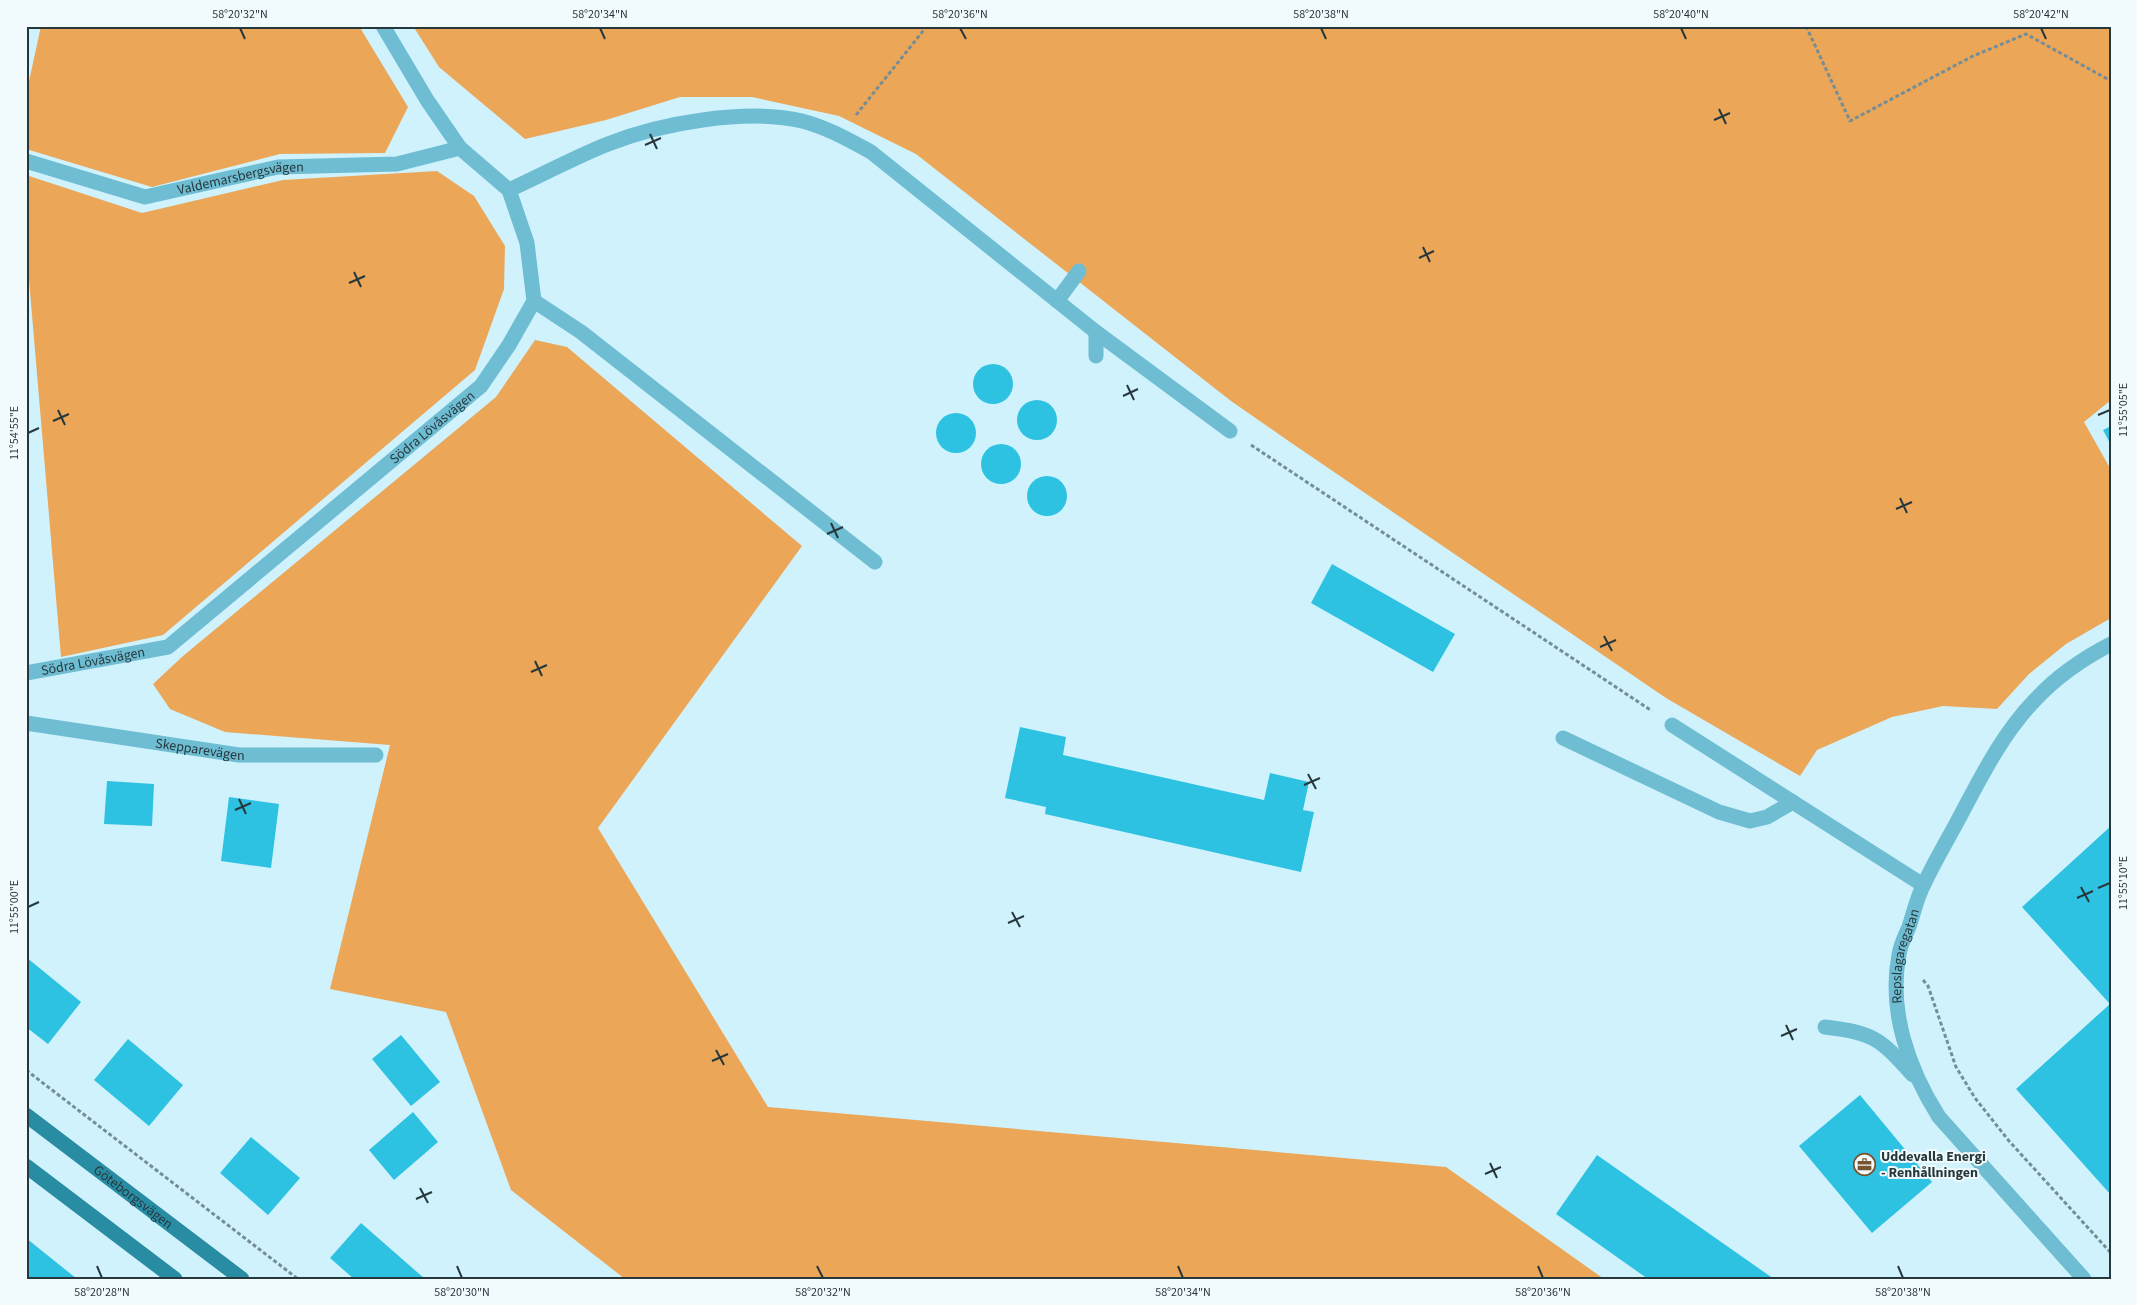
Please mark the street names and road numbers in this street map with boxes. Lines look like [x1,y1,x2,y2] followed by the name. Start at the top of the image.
[175,157,304,200] street label: Valdemarsbergsvägen
[386,386,479,469] street label: Södra Lövåsvägen
[39,642,147,681] street label: Södra Lövåsvägen
[154,734,245,766] street label: Skepparevägen
[1887,907,1925,1004] street label: Repslagaregatan
[89,1161,177,1234] street label: Göteborgsvägen

